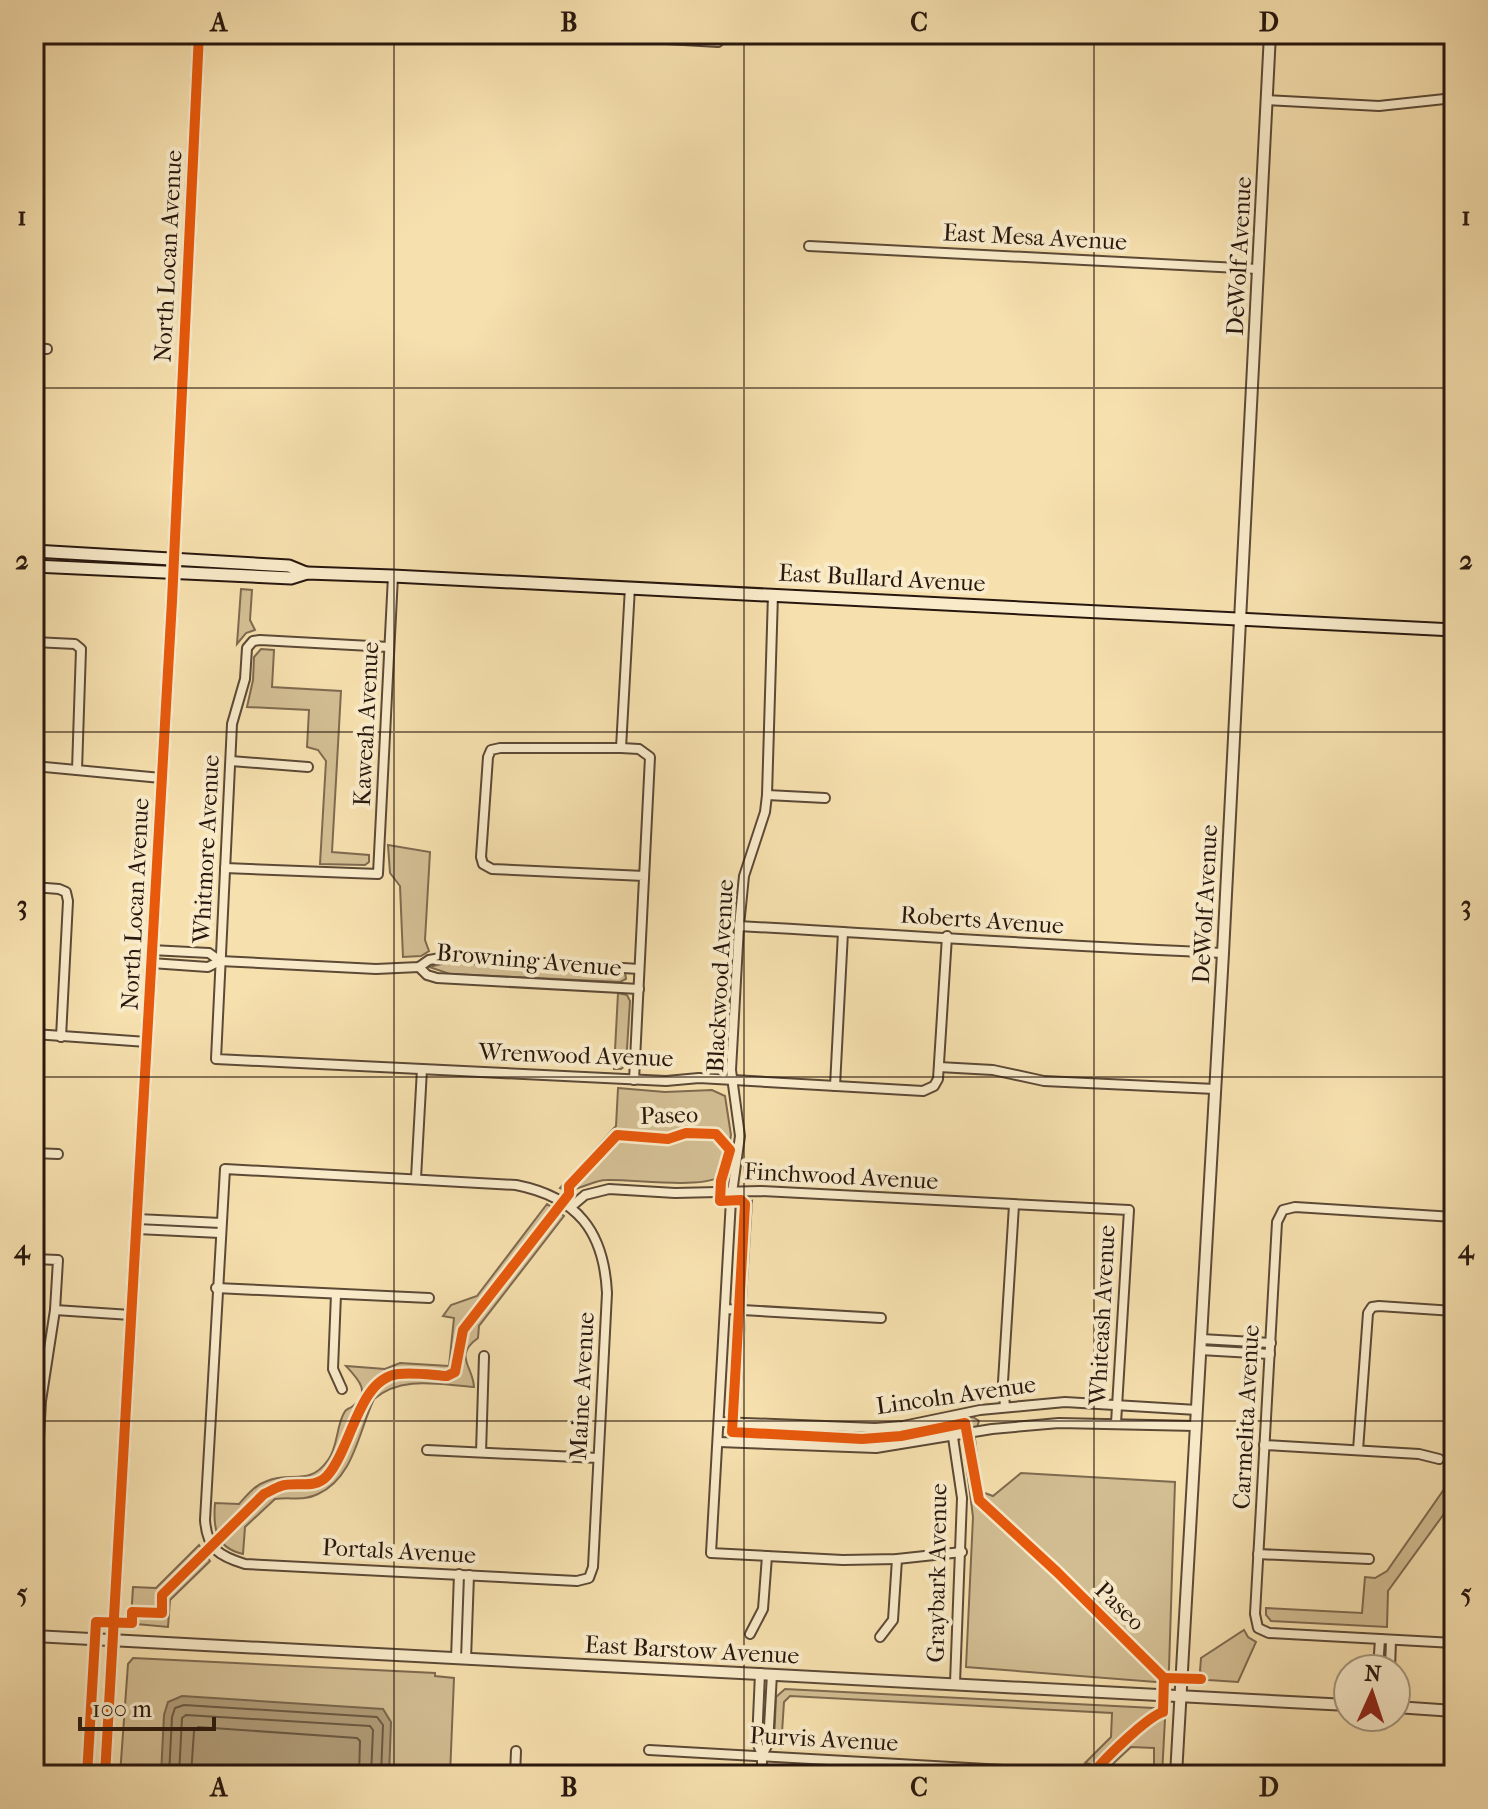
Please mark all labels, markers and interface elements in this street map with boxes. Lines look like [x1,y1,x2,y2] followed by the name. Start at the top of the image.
[209,7,229,38] text: A
[561,7,578,38] text: B
[910,7,928,38] text: C
[1259,7,1279,38] text: D
[148,149,188,363] street label: North Locan Avenue
[1221,176,1257,336] street label: DeWolf Avenue
[17,201,27,232] text: 1
[1461,201,1471,232] text: 1
[942,218,1128,256] street label: East Mesa Avenue
[15,545,29,576] text: 2
[1459,545,1473,576] text: 2
[778,559,986,597] street label: East Bullard Avenue
[348,641,384,807] street label: Kaweah Avenue
[187,754,225,945] street label: Whitmore Avenue
[115,797,155,1011] street label: North Locan Avenue
[1187,824,1223,984] street label: DeWolf Avenue
[701,878,739,1073] street label: Blackwood Avenue
[17,890,27,921] text: 3
[1461,890,1471,921] text: 3
[899,900,1065,940] street label: Roberts Avenue
[435,938,623,982] street label: Browning Avenue
[477,1038,674,1072] street label: Wrenwood Avenue
[639,1100,699,1130] street label: Paseo
[743,1157,939,1195] street label: Finchwood Avenue
[1083,1224,1121,1407] street label: Whiteash Avenue
[13,1234,31,1266] text: 4
[1457,1234,1475,1266] text: 4
[564,1311,600,1461] street label: Maine Avenue
[1227,1324,1265,1510] street label: Carmelita Avenue
[874,1370,1038,1420] street label: Lincoln Avenue
[921,1483,953,1663] street label: Graybark Avenue
[321,1533,477,1569] street label: Portals Avenue
[1089,1576,1151,1636] street label: Paseo
[16,1578,28,1609] text: 5
[1460,1578,1472,1609] text: 5
[584,1630,800,1670] street label: East Barstow Avenue
[1332,1653,1412,1733] north arrow
[1364,1661,1382,1687] text: N
[80,1681,214,1731] scale bar
[92,1695,152,1723] text: 100 m
[749,1721,899,1757] street label: Purvis Avenue
[209,1772,229,1803] text: A
[561,1772,578,1803] text: B
[910,1772,928,1803] text: C
[1259,1772,1279,1803] text: D

